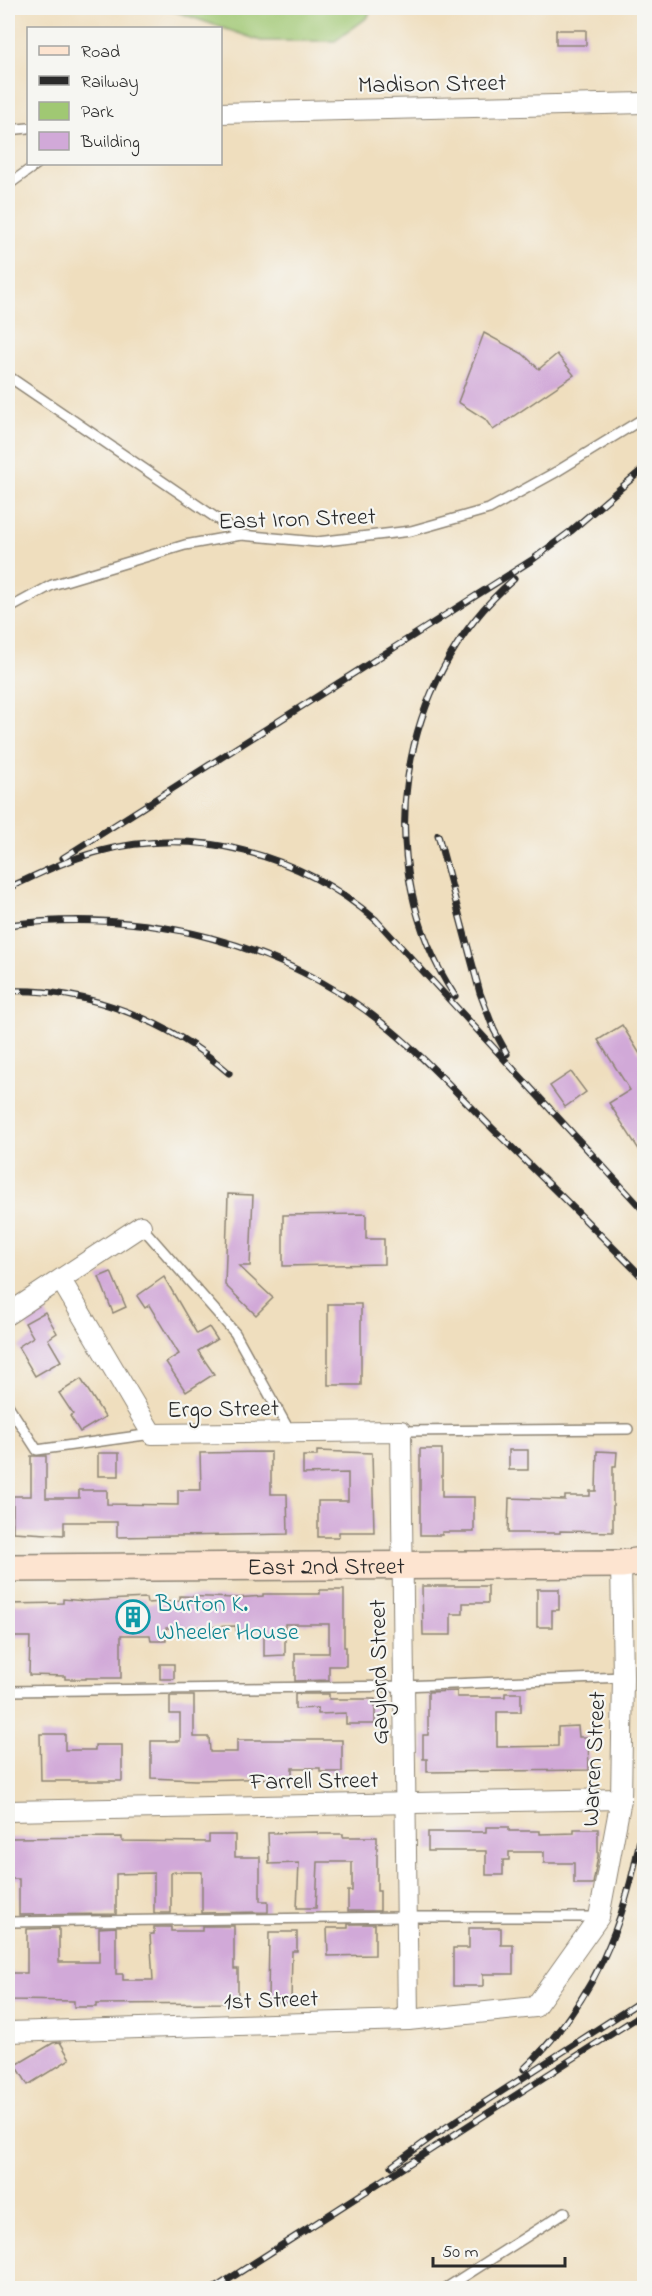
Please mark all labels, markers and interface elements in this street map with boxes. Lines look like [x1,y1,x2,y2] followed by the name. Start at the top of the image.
[27,27,222,165] legend
[81,40,120,66] text: Road
[358,67,507,104] street label: Madison Street
[81,70,138,96] text: Railway
[81,100,114,126] text: Park
[80,130,140,157] text: Building
[218,500,376,541] street label: East Iron Street
[167,1392,279,1429] street label: Ergo Street
[247,1550,405,1586] street label: East 2nd Street
[155,1588,299,1651] place label: Burton K. Wheeler House
[115,1599,151,1635] building icon: Burton K. Wheeler House
[362,1599,400,1745] street label: Gaylord Street
[574,1691,617,1828] street label: Warren Street
[248,1764,379,1801] street label: Farrell Street
[223,1982,319,2021] street label: 1st Street
[433,2230,565,2268] scale bar
[442,2240,479,2266] text: 50 m

